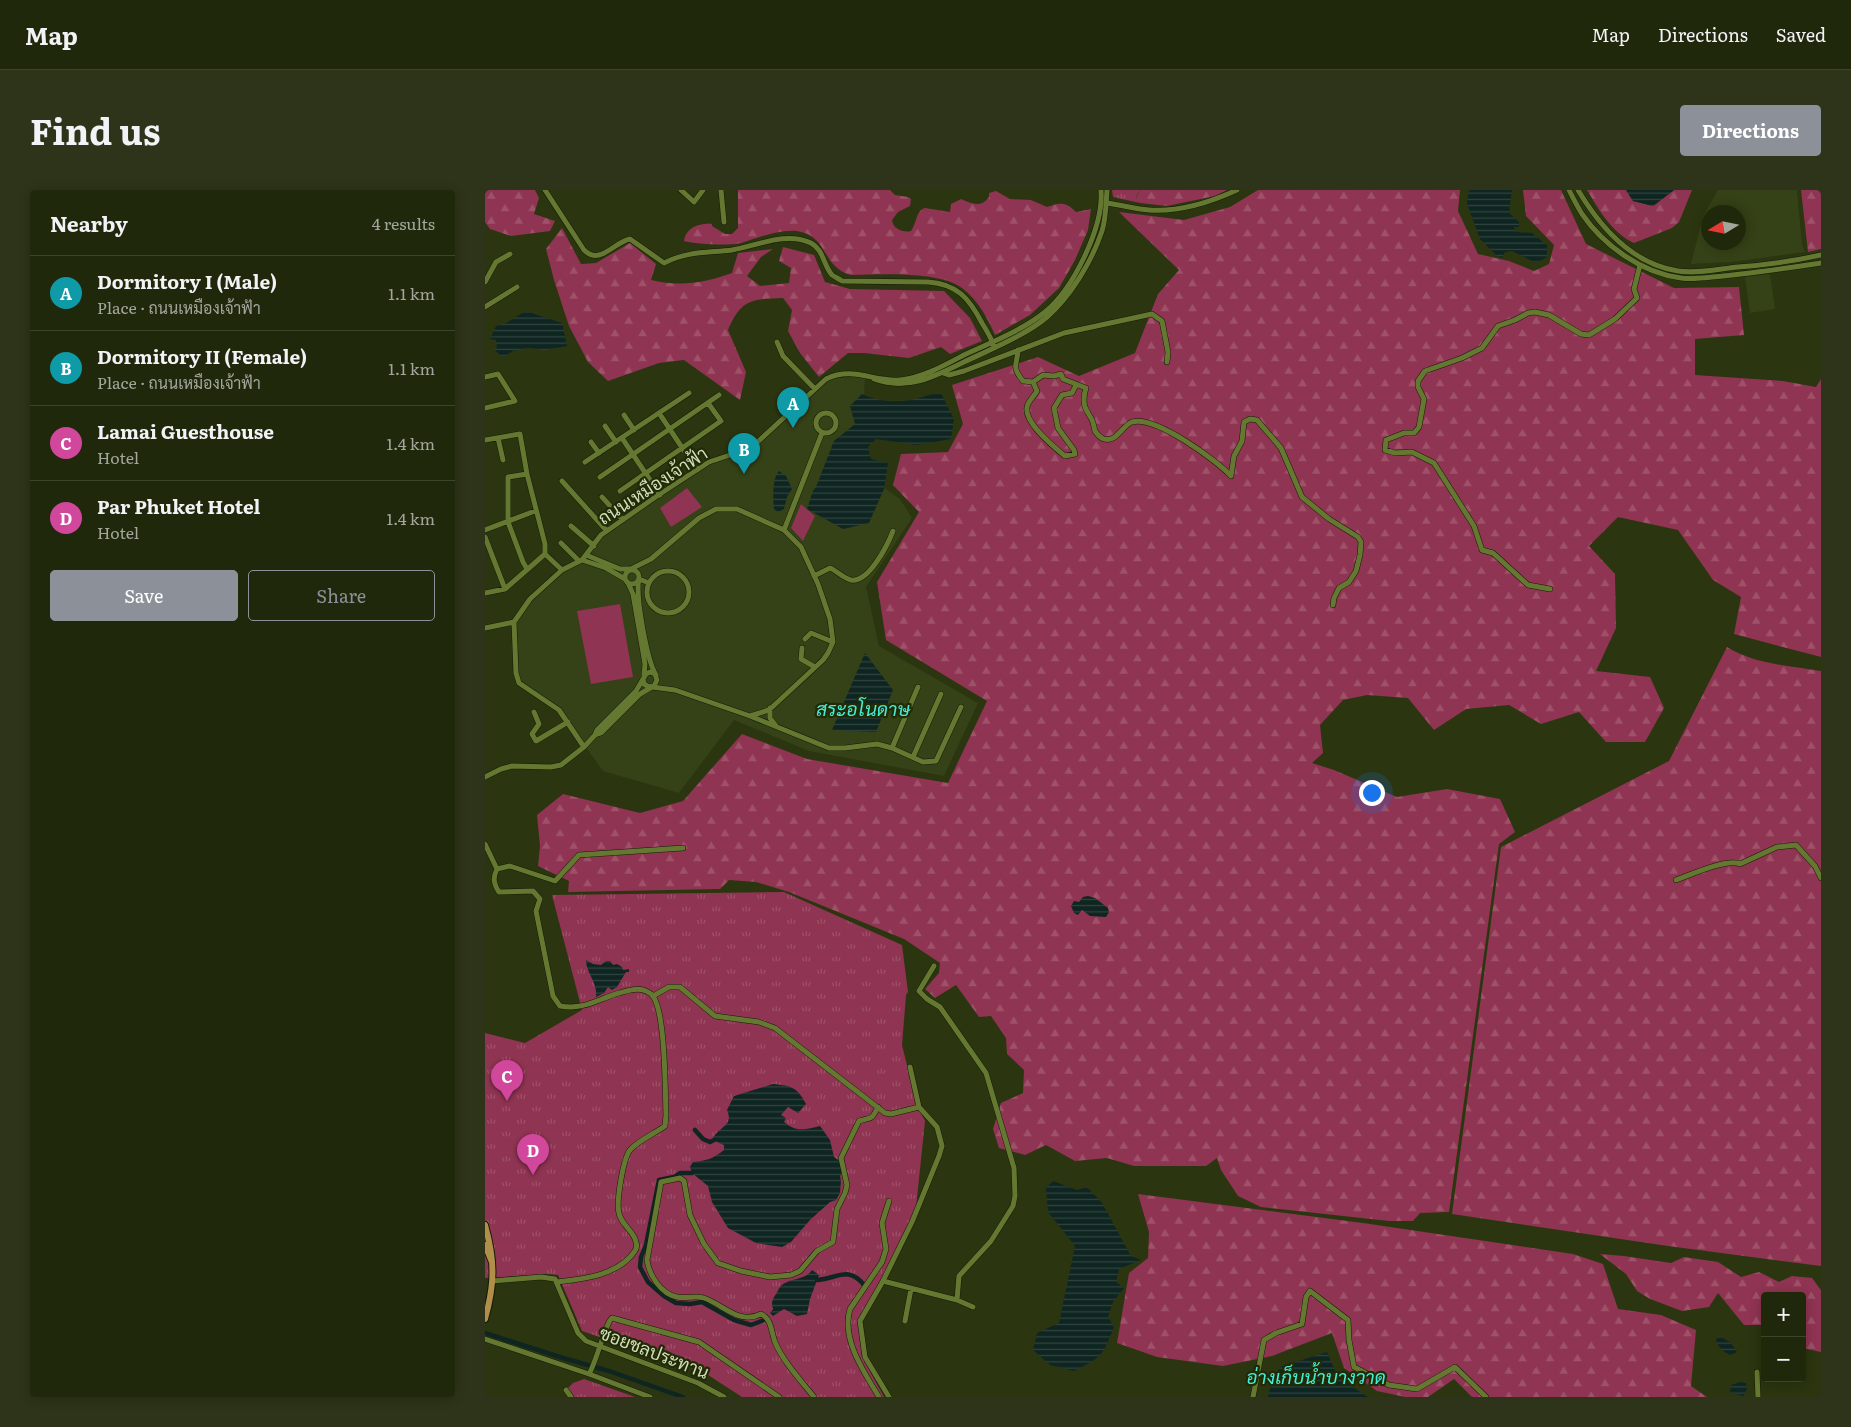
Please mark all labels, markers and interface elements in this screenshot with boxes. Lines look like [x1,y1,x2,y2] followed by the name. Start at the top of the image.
[25,17,78,52] text: Map
[1592,21,1630,48] text: Map
[1658,21,1748,48] text: Directions
[1776,21,1826,48] text: Saved
[30,104,160,156] text: Find us
[1680,105,1821,156] button: Directions
[1701,205,1746,250] north arrow
[50,207,128,238] text: Nearby
[372,211,435,235] text: 4 results
[97,267,277,295] text: Dormitory I (Male)
[60,281,72,305] text: A
[388,281,435,305] text: 1.1 km
[97,295,261,319] text: Place · ถนนเหมืองเจ้าฟ้า
[97,342,307,370] text: Dormitory II (Female)
[60,356,72,380] text: B
[388,356,435,380] text: 1.1 km
[97,370,261,394] text: Place · ถนนเหมืองเจ้าฟ้า
[777,387,809,428] pin: A
[97,417,274,445] text: Lamai Guesthouse
[60,431,72,455] text: C
[387,431,435,455] text: 1.4 km
[728,433,760,474] pin: B
[592,439,712,530] street label: ถนนเหมืองเจ้าฟ้า
[97,445,139,469] text: Hotel
[97,492,260,520] text: Par Phuket Hotel
[60,506,72,530] text: D
[387,506,435,530] text: 1.4 km
[97,520,139,544] text: Hotel
[50,570,238,621] button: Save
[248,570,435,621] button: Share
[816,694,911,722] water label: สระอโนดาษ
[1359,780,1385,806] your location
[491,1060,523,1101] pin: C
[517,1134,549,1175] pin: D
[1761,1292,1806,1382] map controls
[1761,1292,1806,1337] button: +
[596,1318,713,1385] street label: ซอยชลประทาน
[1761,1337,1806,1382] button: −
[1246,1362,1386,1390] water label: อ่างเก็บน้ำบางวาด

